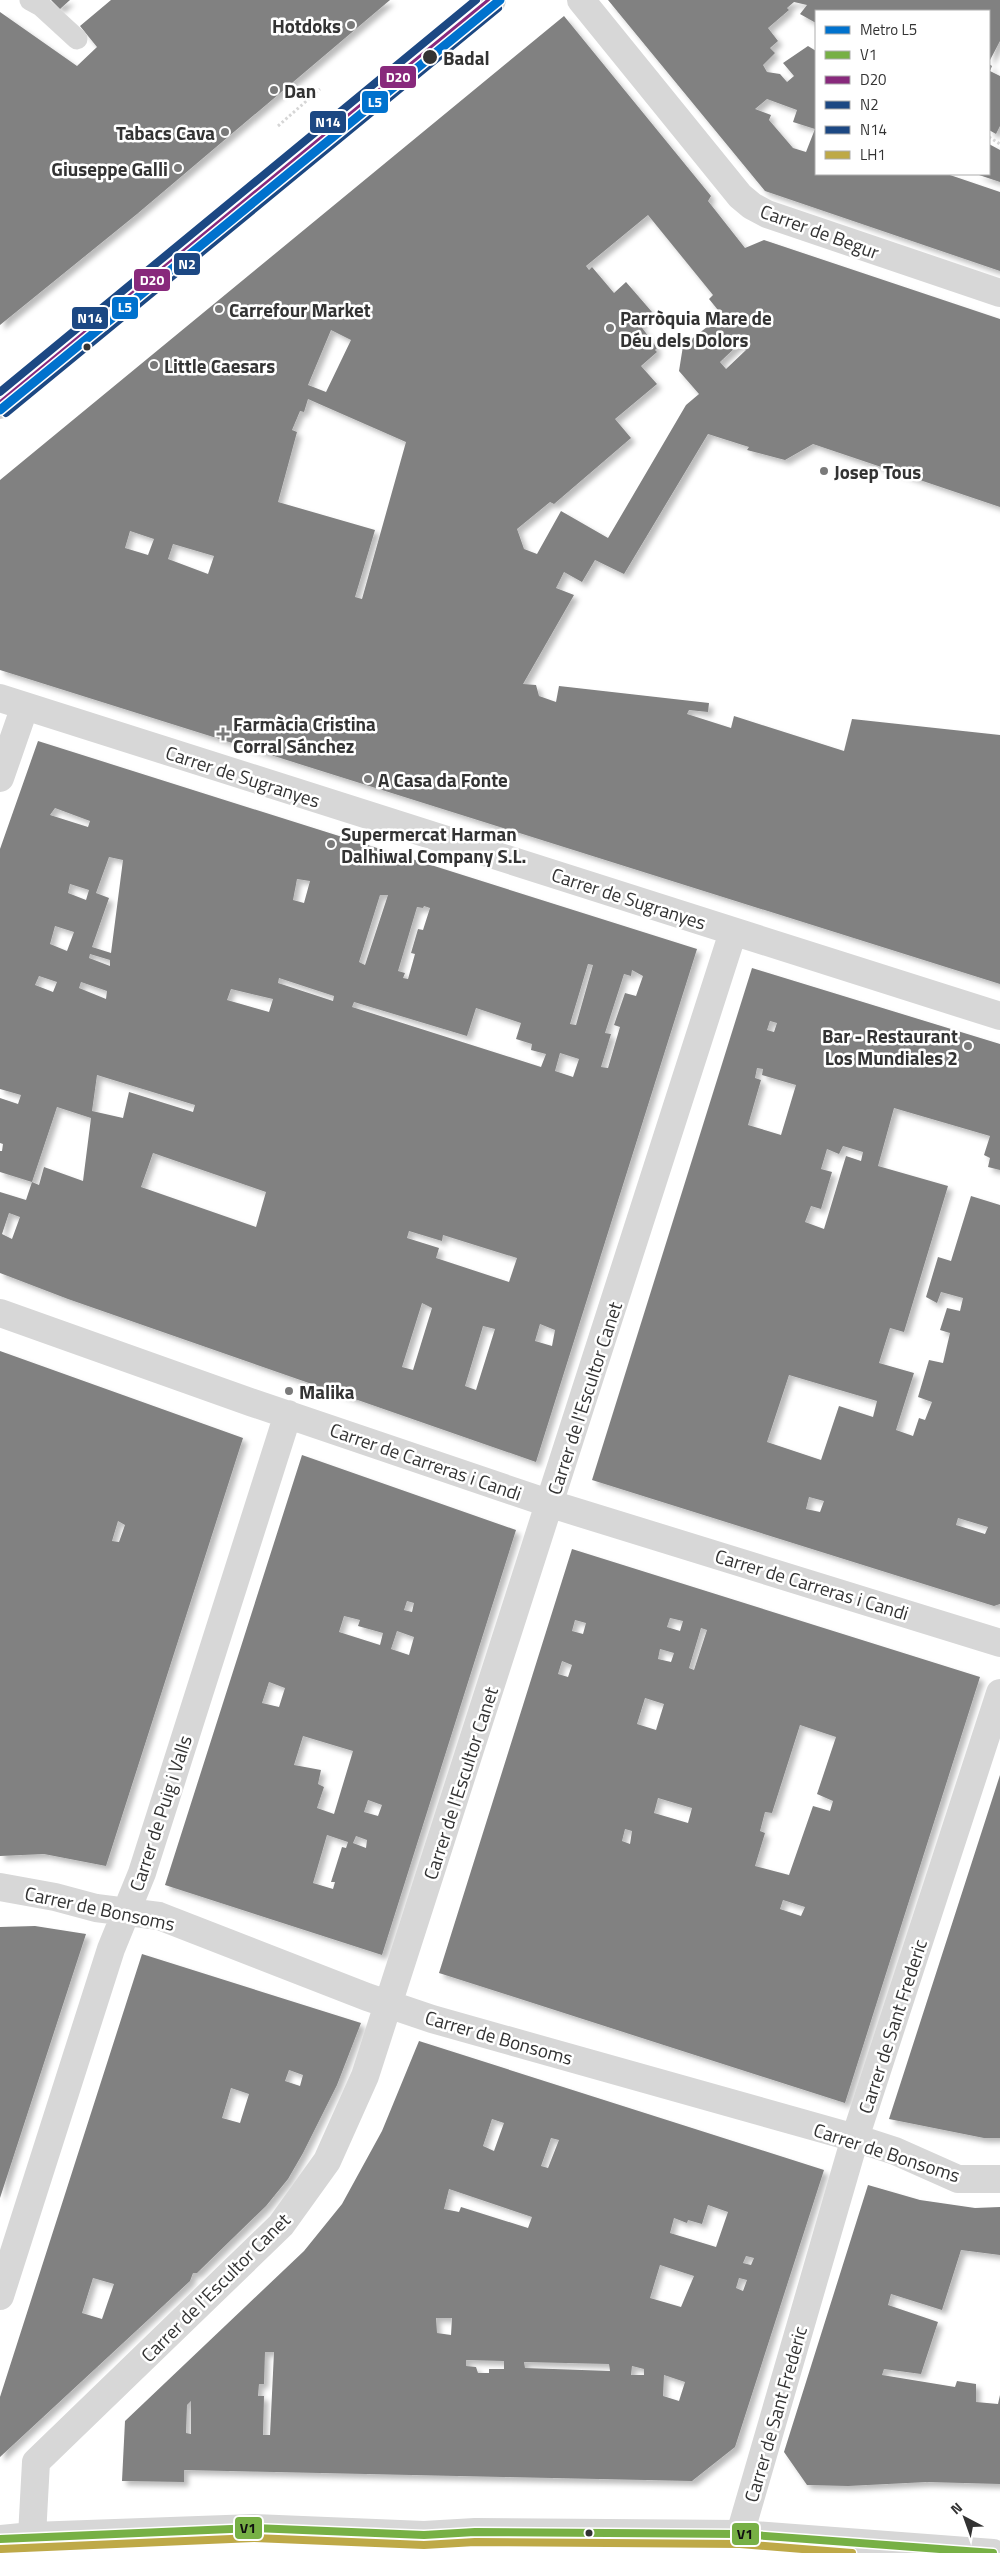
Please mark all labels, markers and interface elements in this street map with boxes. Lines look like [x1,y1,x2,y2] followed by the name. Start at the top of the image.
[815,10,990,175] legend
[272,11,341,40] place label: Hotdoks
[860,18,917,41] text: Metro L5
[345,19,357,31] marker: Hotdoks
[443,43,490,72] place label: Badal
[860,43,877,66] text: V1
[421,48,439,66] marker: Badal
[379,65,417,89] line badge: D20
[386,66,410,87] text: D20
[860,68,886,91] text: D20
[284,76,316,105] place label: Dan
[268,84,280,96] marker: Dan
[361,90,389,114] line badge: L5
[368,91,382,112] text: L5
[860,93,879,116] text: N2
[309,110,347,134] line badge: N14
[315,111,341,132] text: N14
[116,118,215,147] place label: Tabacs Cava
[860,118,887,141] text: N14
[219,126,231,138] marker: Tabacs Cava
[860,143,886,166] text: LH1
[51,154,168,183] place label: Giuseppe Galli
[172,162,184,174] marker: Giuseppe Galli
[756,196,884,266] street label: Carrer de Begur
[173,252,201,276] line badge: N2
[178,253,196,274] text: N2
[133,268,171,292] line badge: D20
[140,269,164,290] text: D20
[229,295,371,324] place label: Carrefour Market
[111,296,139,320] line badge: L5
[118,296,132,317] text: L5
[213,303,225,315] marker: Carrefour Market
[620,303,772,354] place label: Parròquia Mare de Déu dels Dolors
[71,306,109,330] line badge: N14
[77,307,103,328] text: N14
[604,322,616,334] marker: Parròquia Mare de Déu dels Dolors
[82,342,92,352] unlabelled marker
[164,351,275,380] place label: Little Caesars
[148,359,160,371] marker: Little Caesars
[834,457,921,486] place label: Josep Tous
[818,465,830,477] marker: Josep Tous
[233,709,376,760] place label: Farmàcia Cristina Corral Sánchez
[217,728,229,740] marker: Farmàcia Cristina Corral Sánchez
[162,737,324,815] street label: Carrer de Sugranyes
[378,765,508,794] place label: A Casa da Fonte
[362,773,374,785] marker: A Casa da Fonte
[341,819,526,870] place label: Supermercat Harman Dalhiwal Company S.L.
[325,838,337,850] marker: Supermercat Harman Dalhiwal Company S.L.
[548,859,710,937] street label: Carrer de Sugranyes
[822,1021,958,1072] place label: Bar - Restaurant Los Mundiales 2
[962,1040,974,1052] marker: Bar - Restaurant Los Mundiales 2
[539,1298,629,1498] street label: Carrer de l'Escultor Canet
[299,1377,355,1406] place label: Malika
[283,1385,295,1397] marker: Malika
[326,1415,526,1507] street label: Carrer de Carreras i Candi
[712,1541,912,1627] street label: Carrer de Carreras i Candi
[415,1683,505,1883] street label: Carrer de l'Escultor Canet
[121,1731,199,1895] street label: Carrer de Puig i Valls
[22,1878,178,1938] street label: Carrer de Bonsoms
[850,1935,934,2117] street label: Carrer de Sant Frederic
[422,2002,576,2072] street label: Carrer de Bonsoms
[810,2115,964,2189] street label: Carrer de Bonsoms
[134,2205,297,2368] street label: Carrer de l'Escultor Canet
[736,2323,814,2505] street label: Carrer de Sant Frederic
[940,2493,990,2543] north arrow
[946,2497,967,2519] text: N
[234,2516,263,2540] line badge: V1
[240,2517,256,2538] text: V1
[731,2522,760,2546] line badge: V1
[737,2523,753,2544] text: V1
[584,2528,594,2538] unlabelled marker

